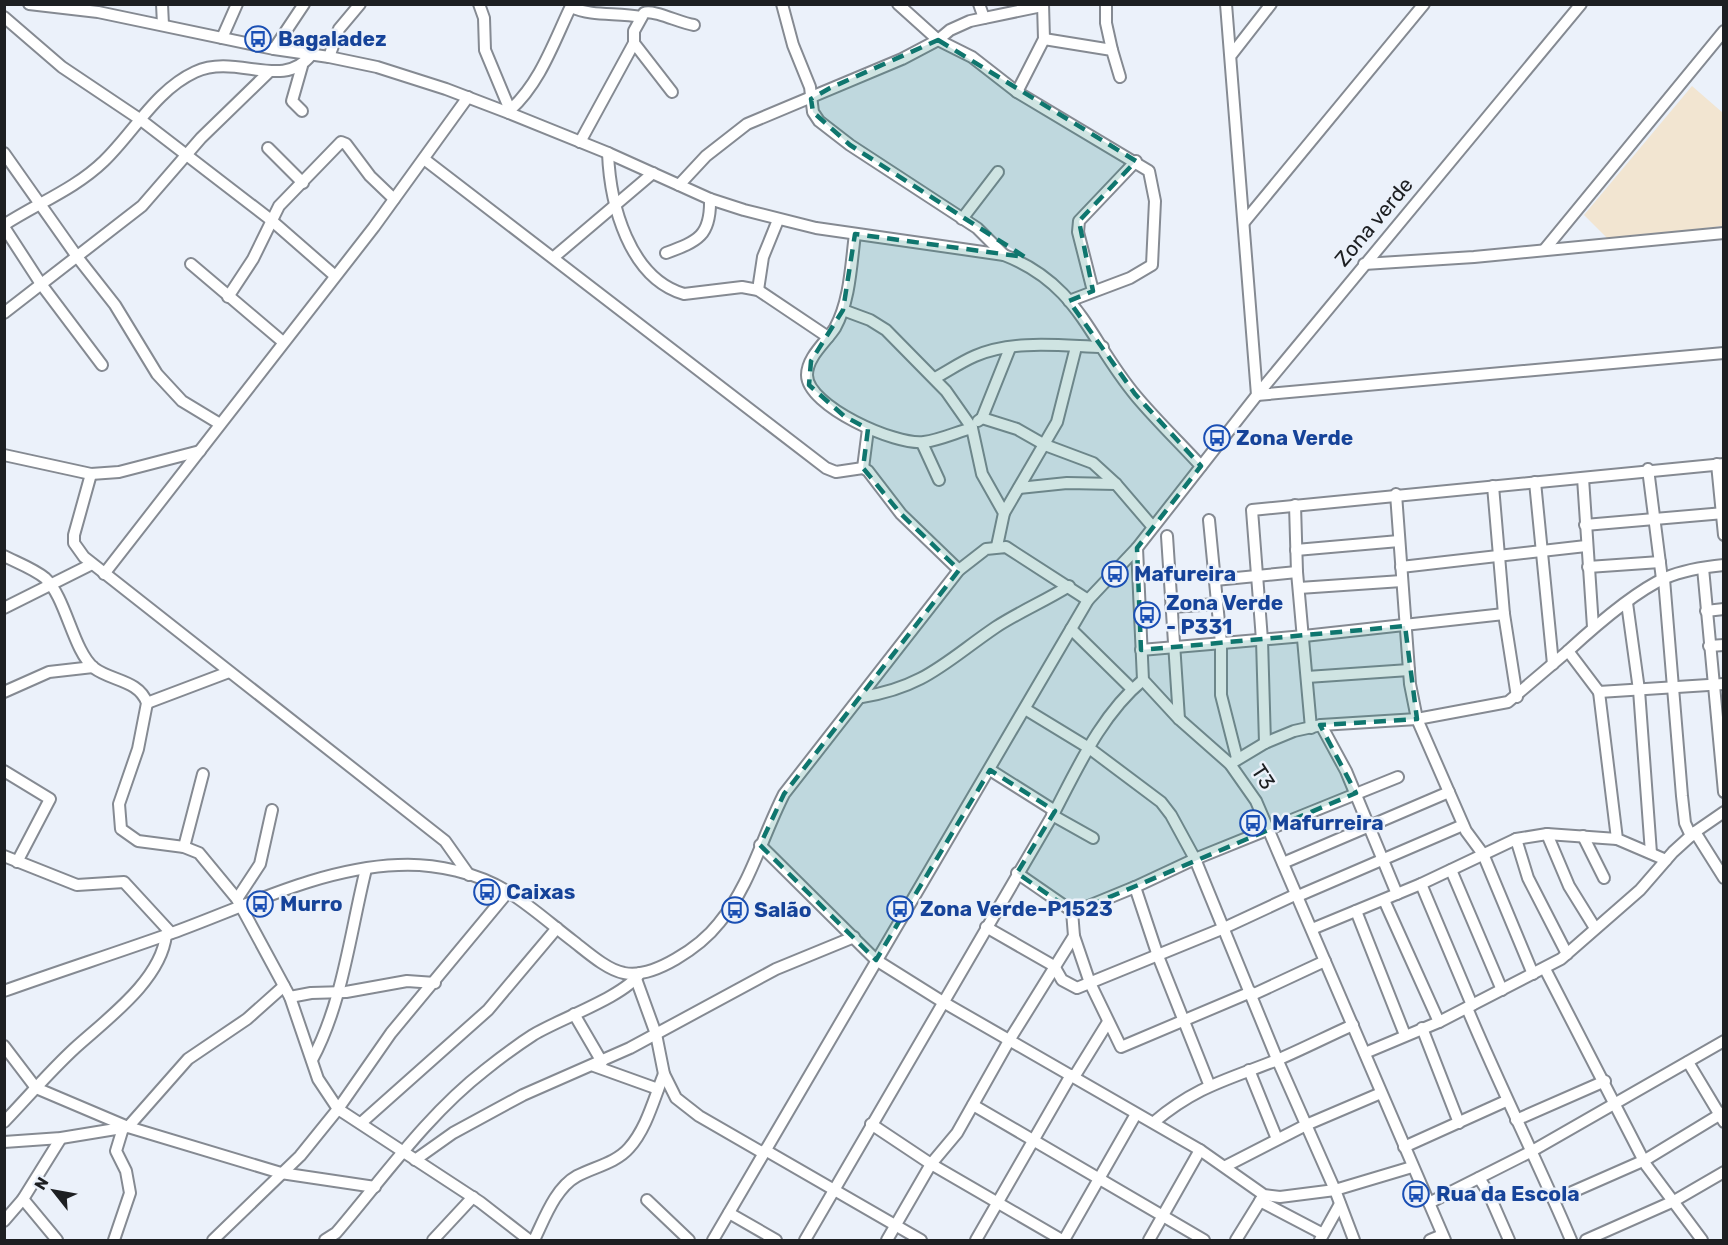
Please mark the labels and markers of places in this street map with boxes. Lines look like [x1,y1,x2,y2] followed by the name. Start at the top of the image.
[243,24,273,54] bus stop icon: Bagaladez
[278,26,387,51] place label: Bagaladez
[1202,423,1232,453] bus stop icon: Zona Verde
[1236,425,1353,450] place label: Zona Verde
[1100,559,1130,589] bus stop icon: Mafureira
[1134,561,1236,586] place label: Mafureira
[1166,590,1283,639] place label: Zona Verde - P331
[1132,600,1162,630] bus stop icon: Zona Verde - P331
[1238,808,1268,838] bus stop icon: Mafurreira
[1272,810,1384,835] place label: Mafurreira
[472,877,502,907] bus stop icon: Caixas
[506,879,575,904] place label: Caixas
[245,889,275,919] bus stop icon: Murro
[280,891,343,916] place label: Murro
[885,894,915,924] bus stop icon: Zona Verde-P1523
[720,895,750,925] bus stop icon: Salão
[920,896,1113,921] place label: Zona Verde-P1523
[754,897,812,922] place label: Salão
[1401,1179,1431,1209] bus stop icon: Rua da Escola
[1436,1181,1580,1206] place label: Rua da Escola

